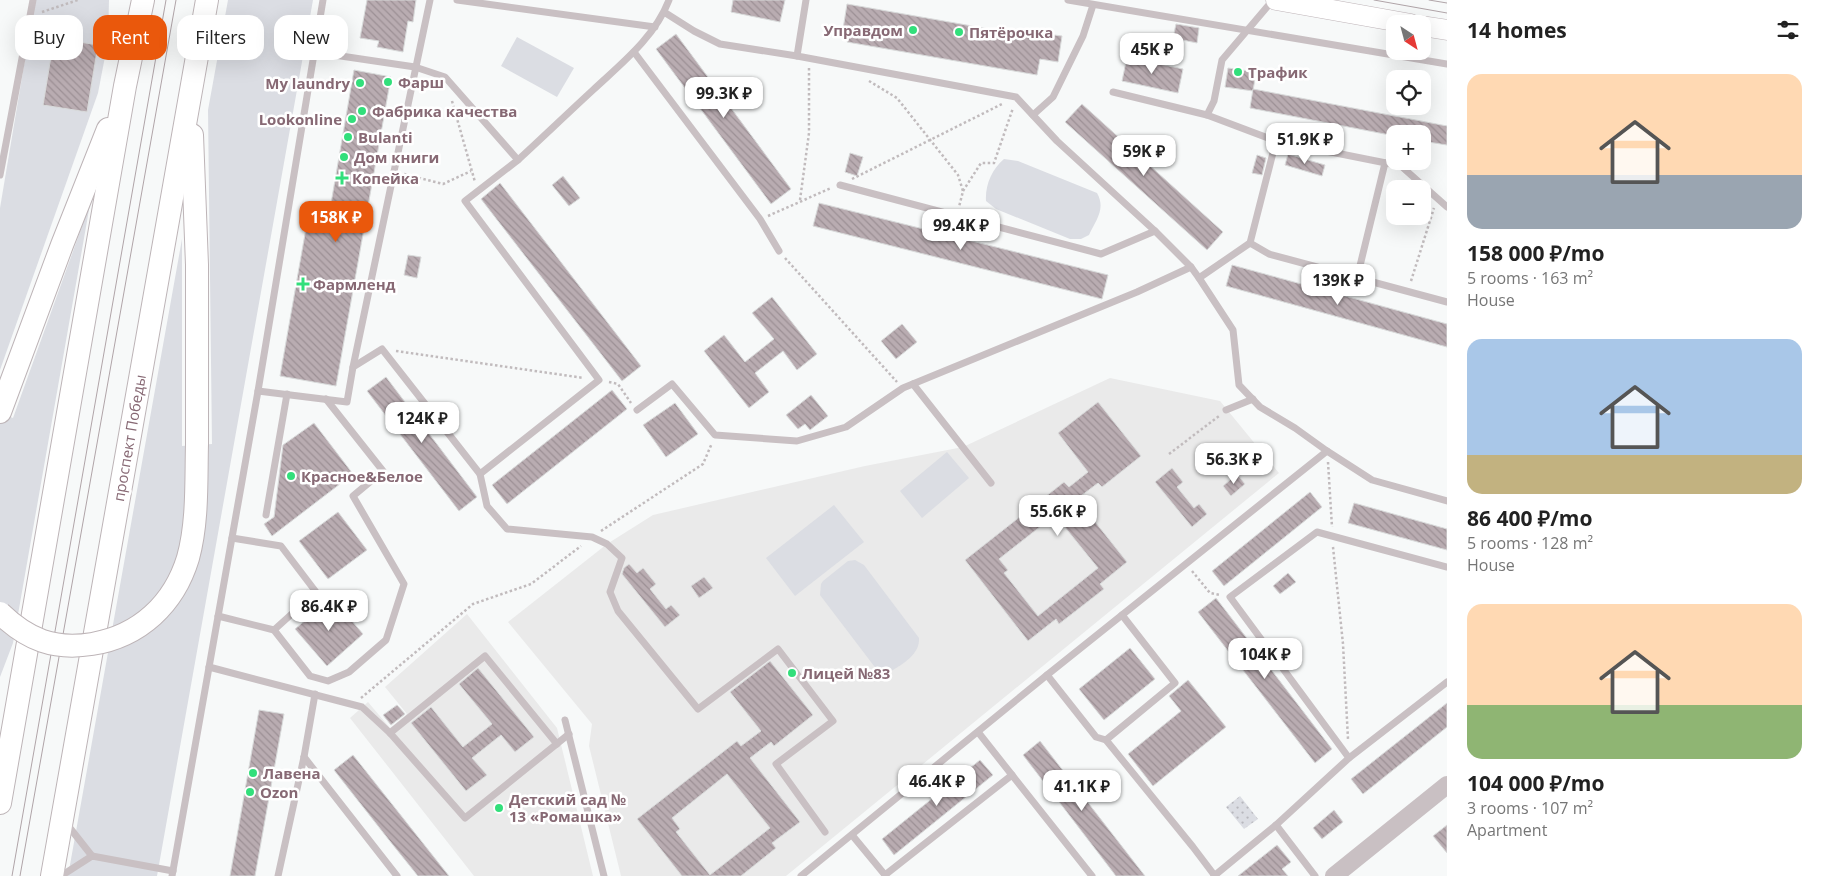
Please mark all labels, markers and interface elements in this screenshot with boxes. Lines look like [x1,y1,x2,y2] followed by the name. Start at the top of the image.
[15,15,83,60] chip: Buy
[93,15,167,60] chip: Rent
[177,15,264,60] chip: Filters
[274,15,348,60] chip: New
[1386,15,1431,60] north arrow
[1386,15,1431,225] map controls
[1467,16,1567,44] text: 14 homes
[1774,16,1802,44] icon: filters
[823,20,903,40] place label: Управдом
[969,22,1053,42] place label: Пятёрочка
[907,24,919,36] marker: Управдом
[953,26,965,38] marker: Пятёрочка
[1117,32,1187,75] pin: 45K ₽
[1131,38,1173,60] text: 45K ₽
[1248,62,1308,82] place label: Трафик
[1232,66,1244,78] marker: Трафик
[1386,70,1431,115] button: locate
[398,72,444,92] place label: Фарш
[265,73,350,93] place label: My laundry
[382,76,394,88] marker: Фарш
[678,76,770,119] pin: 99.3K ₽
[354,77,366,89] marker: My laundry
[696,82,752,104] text: 99.3K ₽
[372,101,517,121] place label: Фабрика качества
[356,105,368,117] marker: Фабрика качества
[1590,107,1680,197] icon: home
[259,109,342,129] place label: Lookonline
[346,113,358,125] marker: Lookonline
[1259,122,1351,165] pin: 51.9K ₽
[1386,125,1431,170] button: +
[358,127,413,147] place label: Bulanti
[1277,128,1333,150] text: 51.9K ₽
[342,131,354,143] marker: Bulanti
[1109,134,1179,177] pin: 59K ₽
[1123,140,1165,162] text: 59K ₽
[354,147,439,167] place label: Дом книги
[338,151,350,163] marker: Дом книги
[352,168,419,188] place label: Копейка
[336,172,348,184] marker: Копейка
[1386,180,1431,225] button: −
[295,200,377,243] pin: 158K ₽
[310,206,362,228] text: 158K ₽
[915,208,1007,251] pin: 99.4K ₽
[933,214,989,236] text: 99.4K ₽
[1467,239,1604,267] text: 158 000 ₽/mo
[1297,264,1379,306] pin: 139K ₽
[1467,267,1593,289] text: 5 rooms · 163 m²
[1312,269,1364,291] text: 139K ₽
[313,274,396,294] place label: Фармленд
[297,278,309,290] marker: Фармленд
[1467,289,1515,311] text: House
[1590,372,1680,462] icon: home
[108,373,150,503] street label: проспект Победы
[381,402,463,444] pin: 124K ₽
[396,407,448,429] text: 124K ₽
[1188,442,1280,485] pin: 56.3K ₽
[1206,448,1262,470] text: 56.3K ₽
[301,466,423,486] place label: Красное&Белое
[285,470,297,482] marker: Красное&Белое
[1012,494,1104,537] pin: 55.6K ₽
[1030,500,1086,522] text: 55.6K ₽
[1467,504,1592,532] text: 86 400 ₽/mo
[1467,532,1593,554] text: 5 rooms · 128 m²
[1467,554,1515,576] text: House
[283,590,375,632] pin: 86.4K ₽
[301,595,357,617] text: 86.4K ₽
[1590,637,1680,727] icon: home
[1224,638,1306,680] pin: 104K ₽
[1239,643,1291,665] text: 104K ₽
[802,663,890,683] place label: Лицей №83
[786,667,798,679] marker: Лицей №83
[263,763,321,783] place label: Лавена
[891,764,983,807] pin: 46.4K ₽
[247,767,259,779] marker: Лавена
[1467,769,1604,797] text: 104 000 ₽/mo
[909,770,965,792] text: 46.4K ₽
[1036,770,1128,812] pin: 41.1K ₽
[1054,775,1110,797] text: 41.1K ₽
[260,782,298,802] place label: Ozon
[244,786,256,798] marker: Ozon
[509,789,626,826] place label: Детский сад № 13 «Ромашка»
[1467,797,1593,819] text: 3 rooms · 107 m²
[493,802,505,814] marker: Детский сад № 13 «Ромашка»
[1467,819,1547,841] text: Apartment

